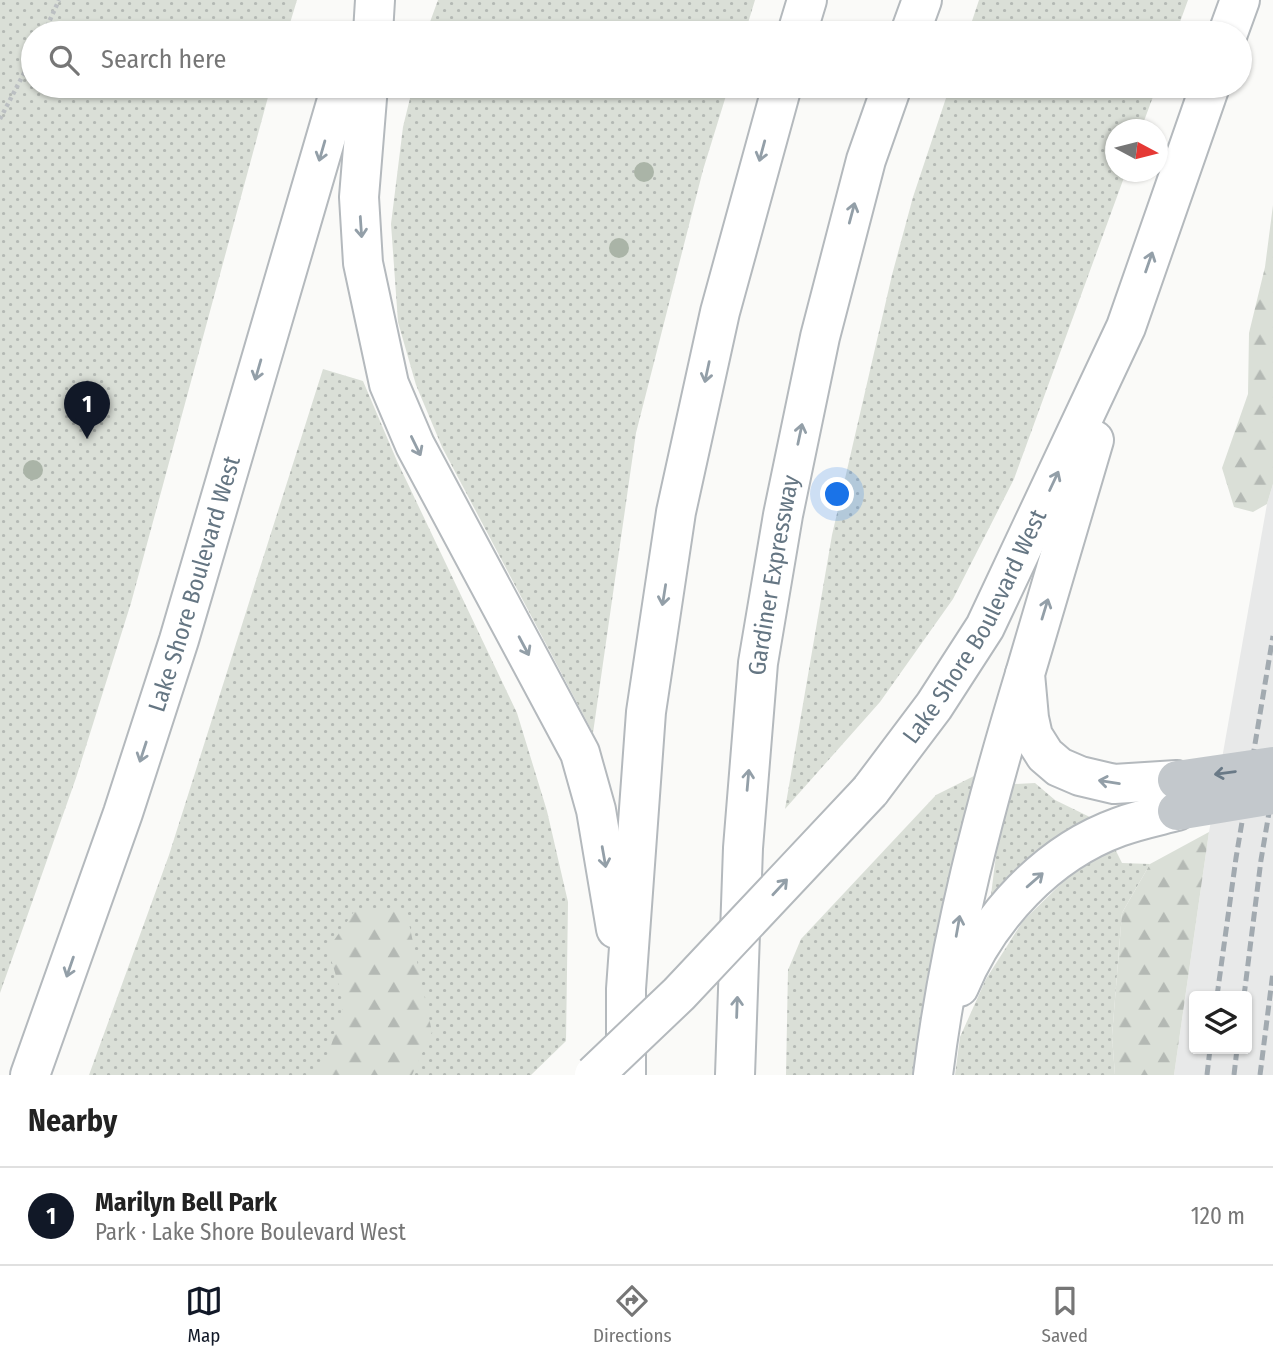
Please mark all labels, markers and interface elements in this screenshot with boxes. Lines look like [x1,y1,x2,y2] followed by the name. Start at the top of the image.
[21,21,1252,98] search box
[45,41,83,79] icon: search
[101,44,226,75] text: Search here
[1105,119,1168,182] north arrow
[314,140,327,162] one-way arrow
[755,140,768,162] one-way arrow
[846,202,859,224] one-way arrow
[354,215,367,238] one-way arrow
[1144,252,1156,274] one-way arrow
[250,358,263,380] one-way arrow
[699,360,713,383] one-way arrow
[64,381,110,439] pin: 1
[794,423,807,446] one-way arrow
[410,435,424,456] one-way arrow
[143,453,246,715] street label: Lake Shore Boulevard West
[1048,471,1062,492] one-way arrow
[743,472,805,676] street label: Gardiner Expressway
[820,477,854,511] your location
[897,505,1052,749] street label: Lake Shore Boulevard West
[657,583,670,606] one-way arrow
[1039,598,1052,620] one-way arrow
[518,635,531,656] one-way arrow
[136,740,148,762] one-way arrow
[1214,767,1237,780] one-way arrow
[742,769,755,791] one-way arrow
[1098,775,1121,788] one-way arrow
[598,845,611,868] one-way arrow
[1026,872,1043,889] one-way arrow
[771,879,788,896] one-way arrow
[951,915,965,938] one-way arrow
[63,956,76,978] one-way arrow
[1189,991,1252,1054] map controls
[1189,991,1252,1054] button: layers
[731,996,744,1019] one-way arrow
[28,1103,117,1139] text: Nearby
[95,1187,277,1218] text: Marilyn Bell Park
[46,1202,56,1230] text: 1
[1191,1202,1245,1230] text: 120 m
[95,1218,406,1246] text: Park · Lake Shore Boulevard West
[185,1282,223,1347] tab: Map
[593,1282,672,1347] tab: Directions
[1042,1282,1088,1347] tab: Saved

